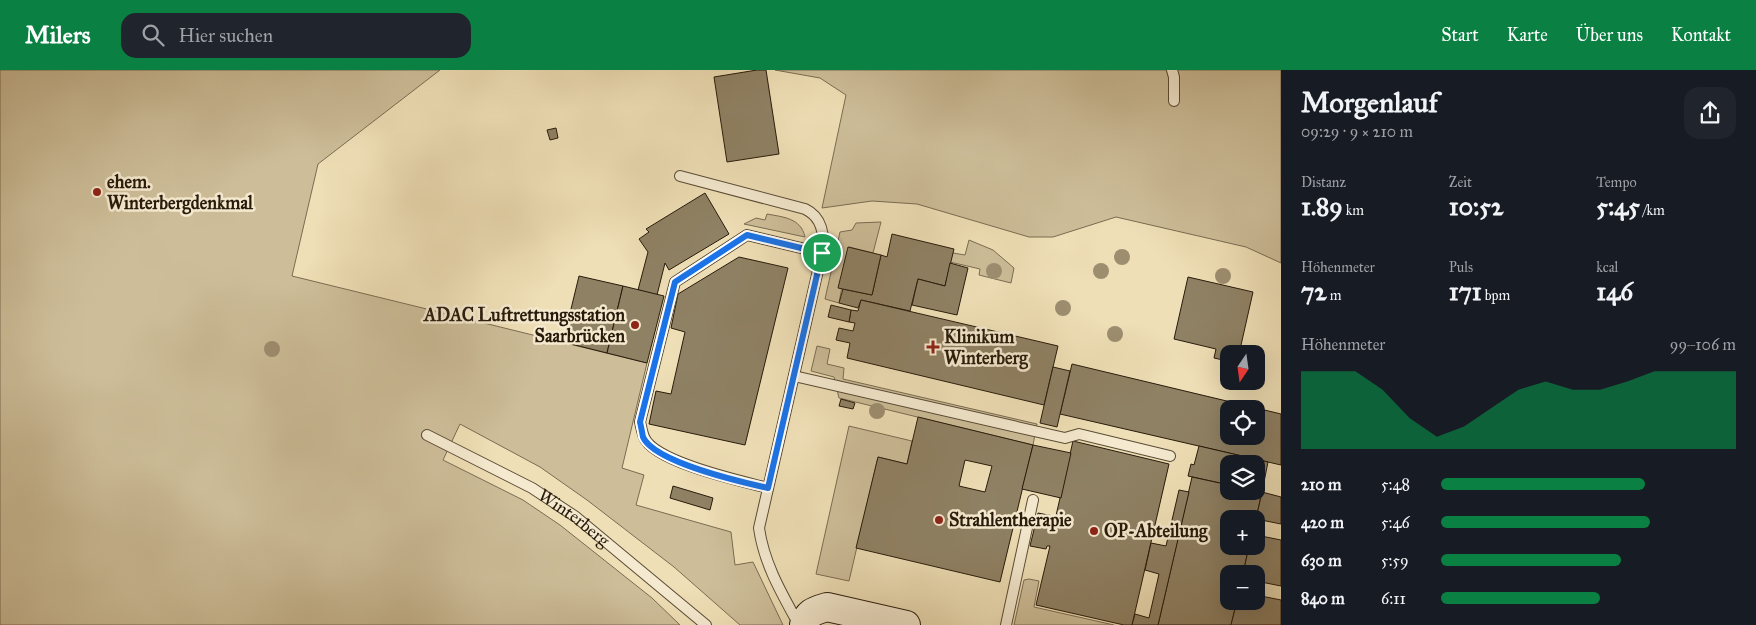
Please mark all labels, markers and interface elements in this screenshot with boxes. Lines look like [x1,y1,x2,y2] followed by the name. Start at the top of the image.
[121,13,471,58] search box
[25,20,91,50] text: Milers
[139,21,167,49] icon: search
[179,24,273,47] text: Hier suchen
[1441,24,1479,46] text: Start
[1507,24,1548,46] text: Karte
[1576,24,1643,46] text: Über uns
[1671,24,1731,46] text: Kontakt
[1301,85,1438,120] text: Morgenlauf
[1684,87,1736,139] button: share
[1301,122,1413,141] text: 09:29 · 9 × 210 m
[107,171,254,215] place label: ehem. Winterbergdenkmal
[1301,174,1346,191] text: Distanz
[1449,174,1472,191] text: Zeit
[1596,174,1637,191] text: Tempo
[91,186,103,198] marker: ehem. Winterbergdenkmal
[1301,191,1343,222] text: 1.89
[1449,191,1503,222] text: 10:52
[1596,191,1640,222] text: 5:45
[1343,202,1364,219] text: km
[1640,202,1665,219] text: /km
[801,232,843,274] pin
[808,239,836,267] icon: arrive
[1301,259,1375,276] text: Höhenmeter
[1449,259,1473,276] text: Puls
[1596,259,1618,276] text: kcal
[1301,276,1327,307] text: 72
[1449,276,1482,307] text: 171
[1596,276,1633,307] text: 146
[1327,287,1341,304] text: m
[1482,287,1510,304] text: bpm
[423,304,625,347] place label: ADAC Luftrettungsstation Saarbrücken
[629,319,641,331] marker: ADAC Luftrettungsstation Saarbrücken
[944,326,1028,370] place label: Klinikum Winterberg
[1301,335,1385,354] text: Höhenmeter
[1670,335,1736,354] text: 99–106 m
[926,340,940,354] marker: Klinikum Winterberg
[1220,345,1265,390] north arrow
[1220,345,1265,610] map controls
[1220,400,1265,445] button: locate
[1220,455,1265,500] button: layers
[1301,475,1341,494] text: 210 m
[1381,475,1410,494] text: 5:48
[534,484,615,553] street label: Winterberg
[949,509,1072,532] place label: Strahlentherapie
[1220,510,1265,555] button: +
[1301,513,1344,532] text: 420 m
[1381,513,1410,532] text: 5:46
[933,514,945,526] marker: Strahlentherapie
[1104,520,1208,543] place label: OP-Abteilung
[1088,525,1100,537] marker: OP-Abteilung
[1301,551,1342,570] text: 630 m
[1381,551,1409,570] text: 5:59
[1220,565,1265,610] button: −
[1301,589,1345,608] text: 840 m
[1381,589,1406,608] text: 6:11

